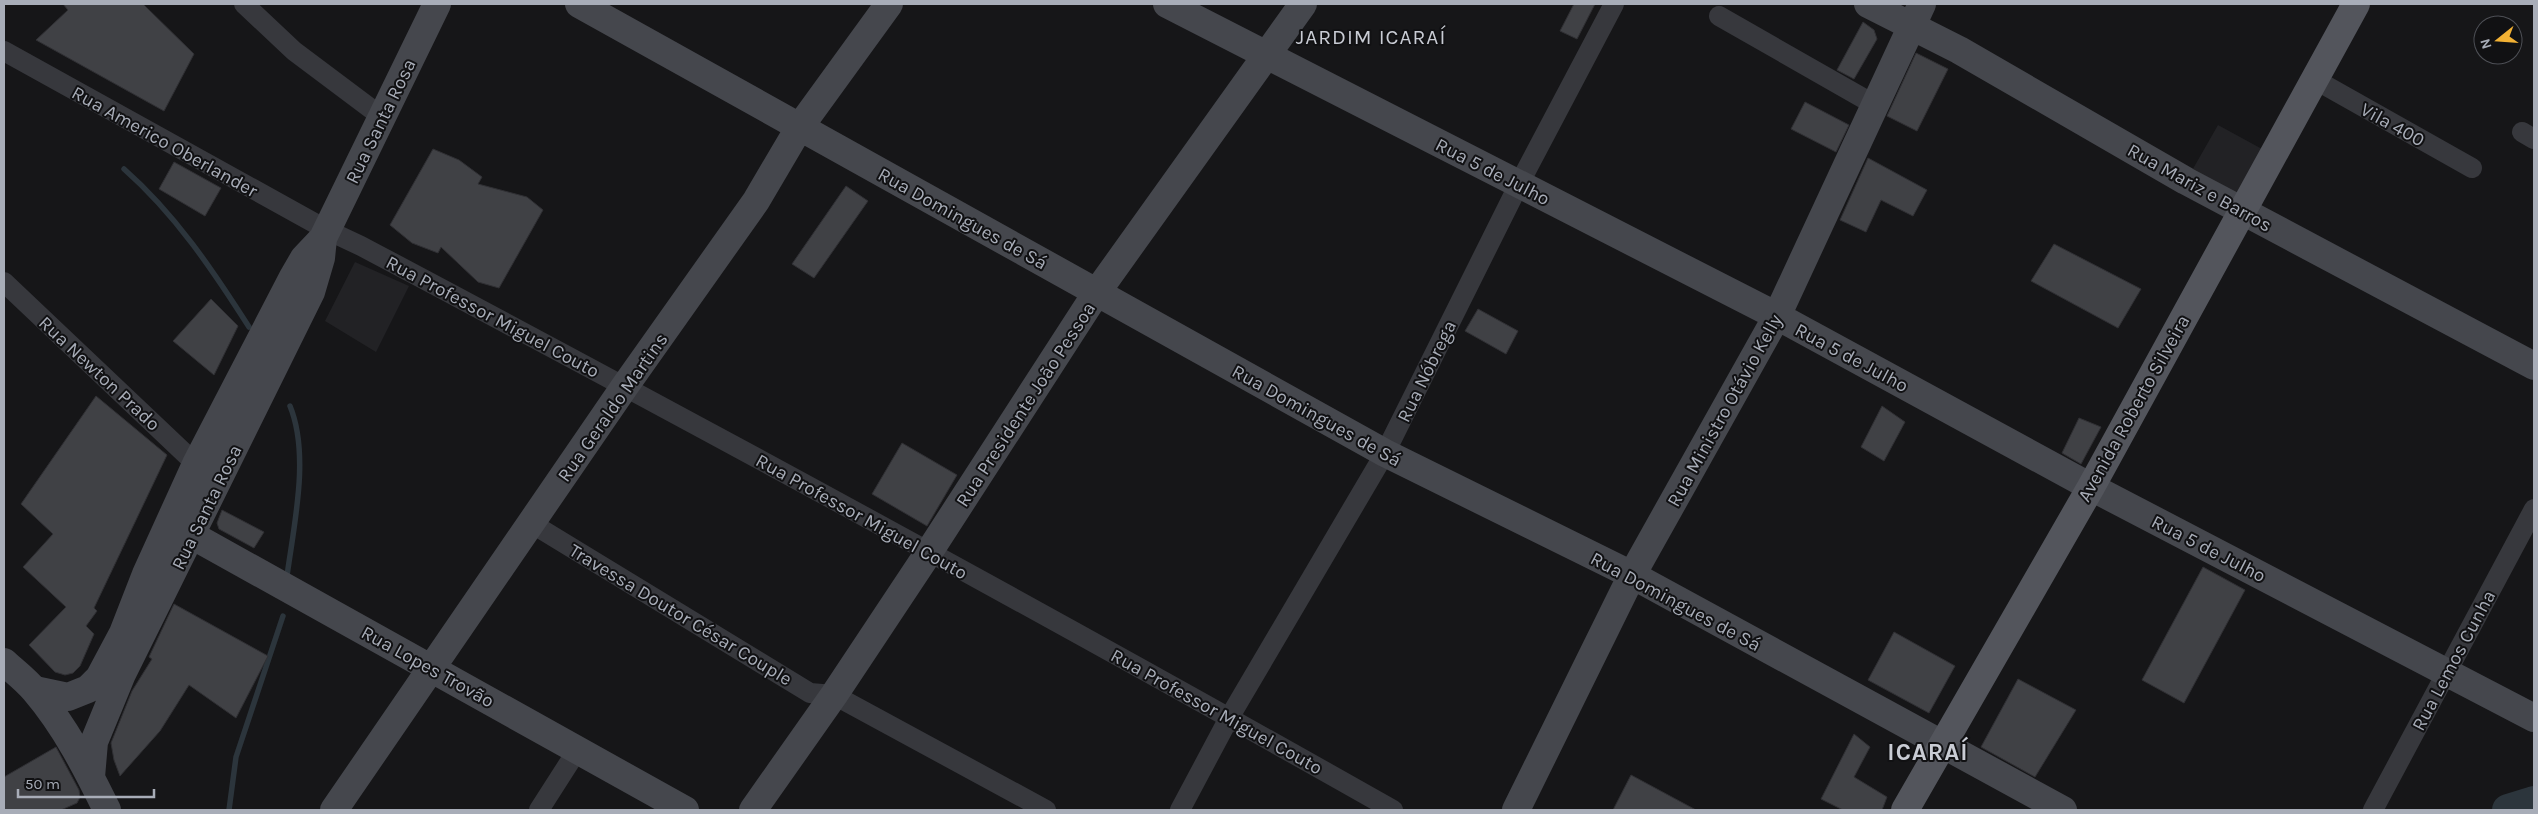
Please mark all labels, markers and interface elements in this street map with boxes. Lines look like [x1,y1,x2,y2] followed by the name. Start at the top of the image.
[2473,15,2523,65] north arrow
[1296,25,1446,49] district label: JARDIM ICARAÍ
[2476,36,2496,51] text: N
[341,55,421,187] street label: Rua Santa Rosa
[68,82,261,202] street label: Rua Americo Oberlander
[2357,98,2428,151] street label: Vila 400
[1432,134,1553,210] street label: Rua 5 de Julho
[2124,139,2275,237] street label: Rua Mariz e Barros
[874,163,1051,275] street label: Rua Domingues de Sá
[382,251,603,383] street label: Rua Professor Miguel Couto
[951,298,1100,511] street label: Rua Presidente João Pessoa
[1663,310,1787,511] street label: Rua Ministro Otávio Kelly
[2073,311,2194,506] street label: Avenida Roberto Silveira
[34,312,164,436] street label: Rua Newton Prado
[1393,317,1461,426] street label: Rua Nóbrega
[1791,319,1912,397] street label: Rua 5 de Julho
[553,329,672,486] street label: Rua Geraldo Martins
[1228,360,1405,472] street label: Rua Domingues de Sá
[167,441,247,573] street label: Rua Santa Rosa
[752,449,971,584] street label: Rua Professor Miguel Couto
[2148,511,2269,587] street label: Rua 5 de Julho
[565,540,796,690] street label: Travessa Doutor César Couple
[1587,548,1765,656] street label: Rua Domingues de Sá
[2408,586,2500,734] street label: Rua Lemos Cunha
[357,621,498,712] street label: Rua Lopes Trovão
[1107,644,1326,779] street label: Rua Professor Miguel Couto
[1887,736,1969,766] district label: ICARAÍ
[18,766,154,798] scale bar
[25,775,60,793] text: 50 m

